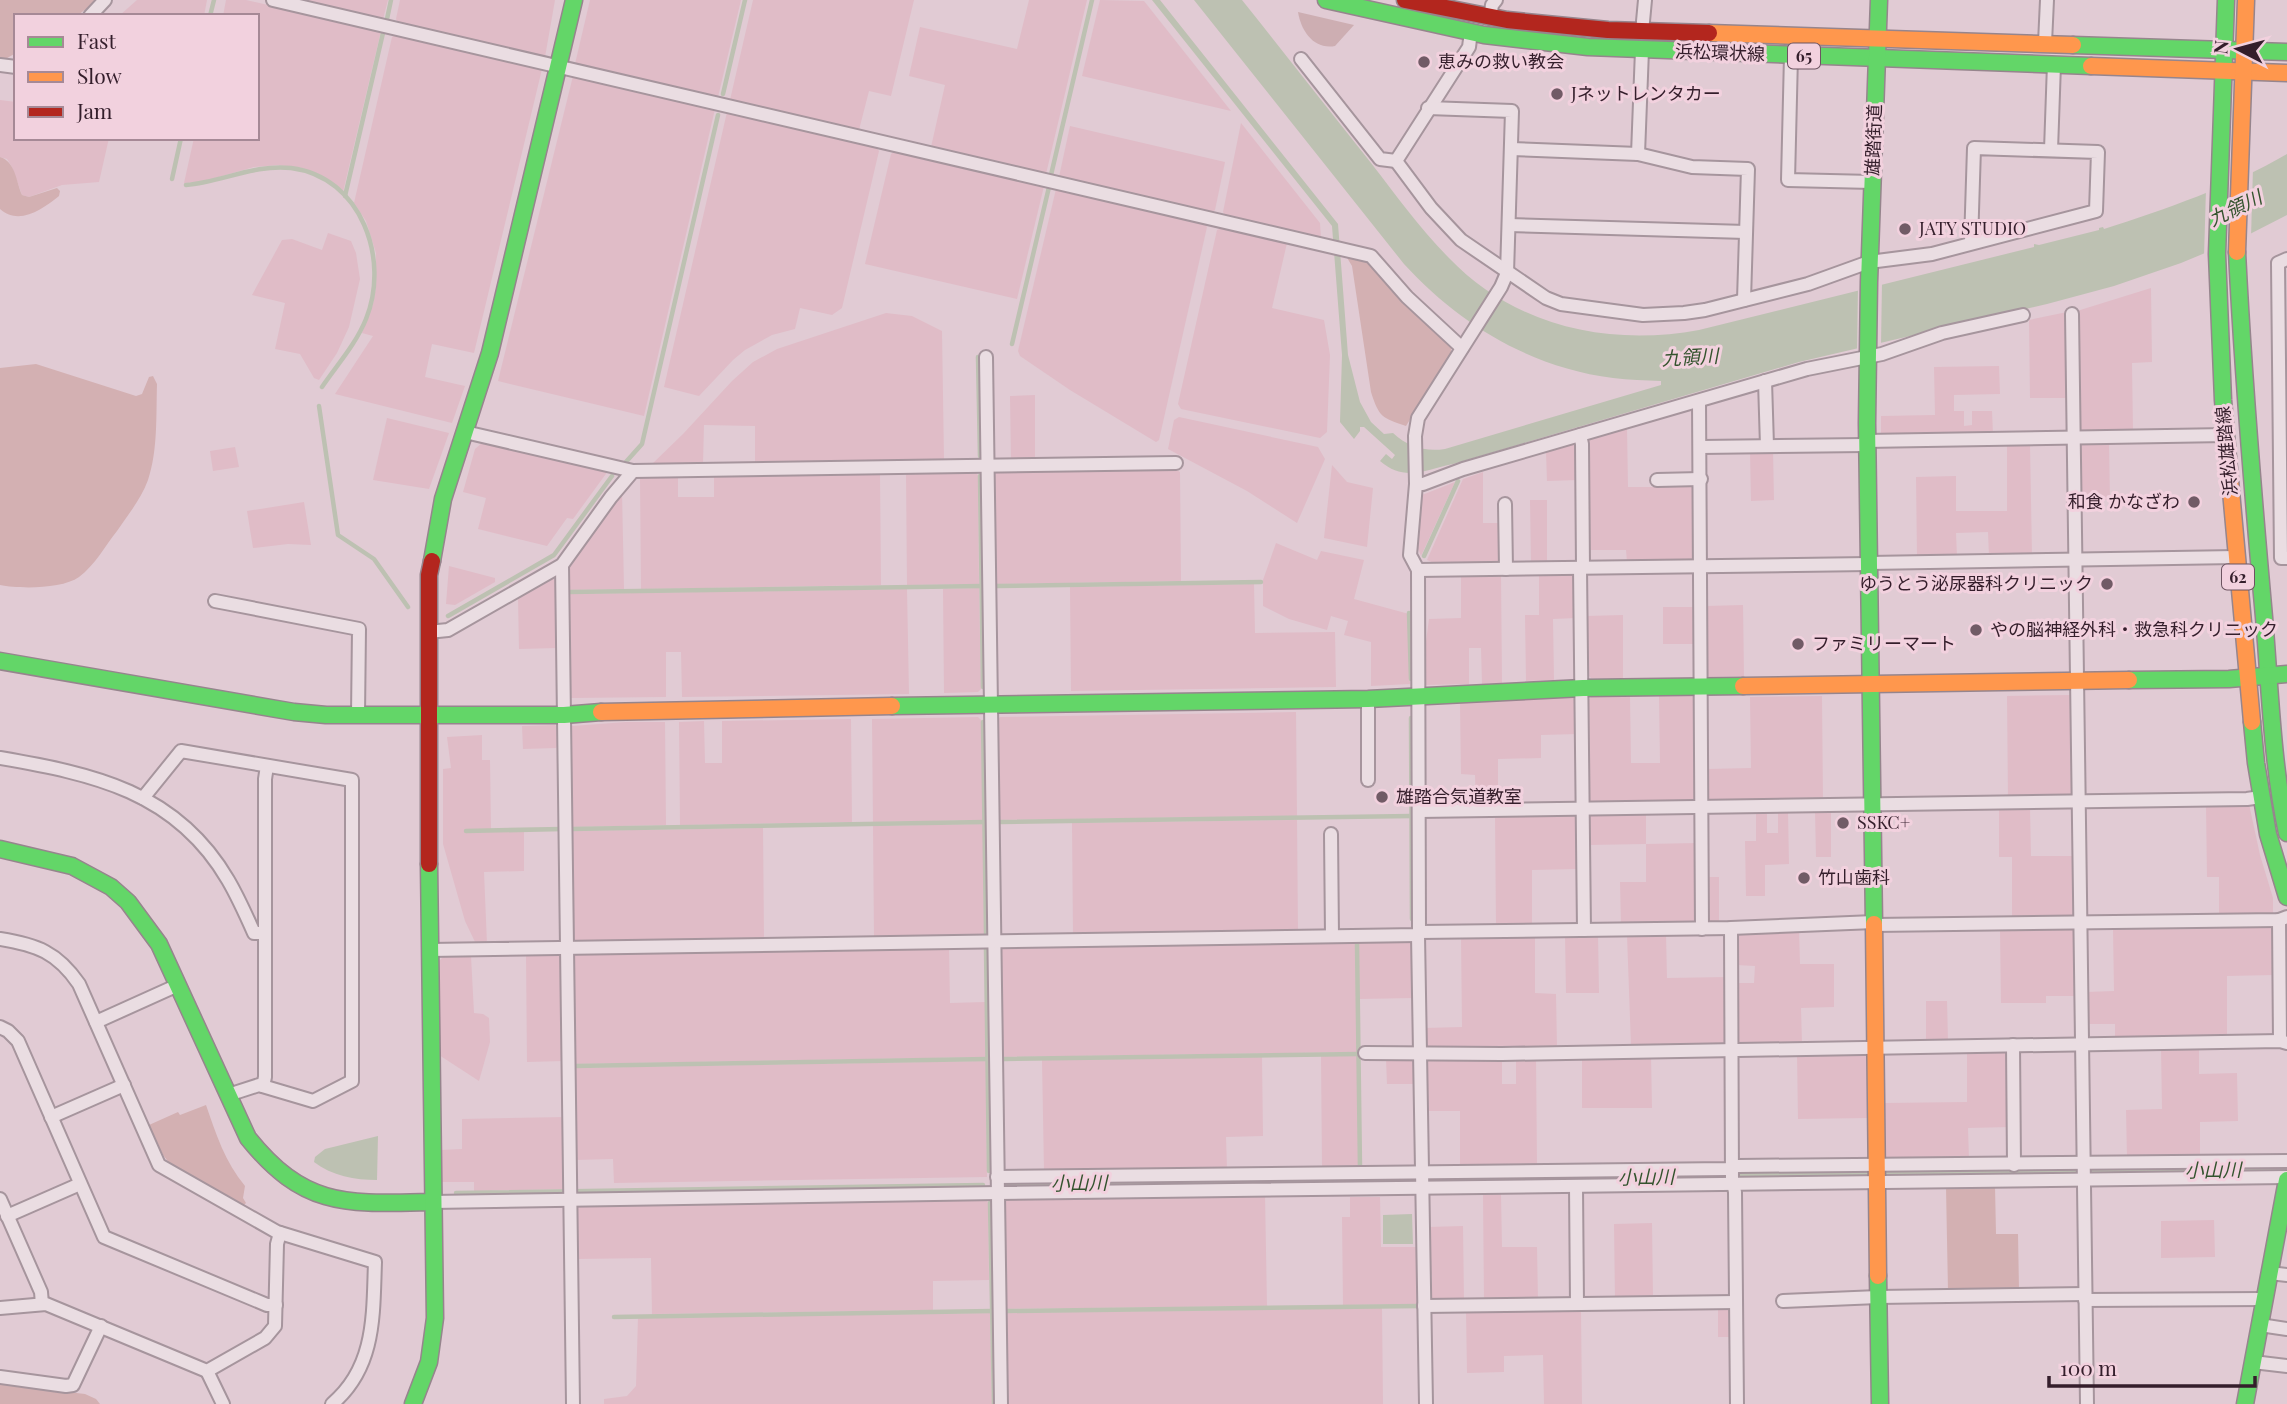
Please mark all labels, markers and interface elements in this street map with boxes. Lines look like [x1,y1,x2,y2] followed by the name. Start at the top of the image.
[14,14,259,140] legend
[2203,14,2273,84] north arrow
[77,26,116,54] text: Fast
[1675,38,1765,66] street label: 浜松環状線
[2206,39,2234,55] text: N
[1788,44,1820,68] road number: 65
[1438,49,1564,73] place label: 恵みの救い教会
[1416,54,1432,70] marker: 恵みの救い教会
[77,61,122,89] text: Slow
[1570,81,1721,105] place label: Jネットレンタカー
[1549,86,1565,102] marker: Jネットレンタカー
[76,96,113,124] text: Jam
[1860,104,1886,176] street label: 雄踏街道
[2203,182,2268,231] water label: 九領川
[1918,216,2026,240] place label: JATY STUDIO
[1897,221,1913,237] marker: JATY STUDIO
[1661,341,1721,370] water label: 九領川
[2210,405,2242,497] street label: 浜松雄踏線
[2068,489,2180,513] place label: 和食 かなざわ
[2186,494,2202,510] marker: 和食 かなざわ
[2222,564,2254,590] road number: 62
[1859,571,2093,595] place label: ゆうとう泌尿器科クリニック
[2099,576,2115,592] marker: ゆうとう泌尿器科クリニック
[1990,617,2278,641] place label: やの脳神経外科・救急科クリニック
[1968,622,1984,638] marker: やの脳神経外科・救急科クリニック
[1812,631,1956,655] place label: ファミリーマート
[1790,636,1806,652] marker: ファミリーマート
[1396,784,1522,808] place label: 雄踏合気道教室
[1374,789,1390,805] marker: 雄踏合気道教室
[1857,810,1910,834] place label: SSKC+
[1835,815,1851,831] marker: SSKC+
[1818,865,1890,889] place label: 竹山歯科
[1796,870,1812,886] marker: 竹山歯科
[2184,1155,2244,1182] water label: 小山川
[1617,1162,1677,1189] water label: 小山川
[1050,1168,1110,1195] water label: 小山川
[2049,1344,2256,1388] scale bar
[2060,1353,2117,1381] text: 100 m

